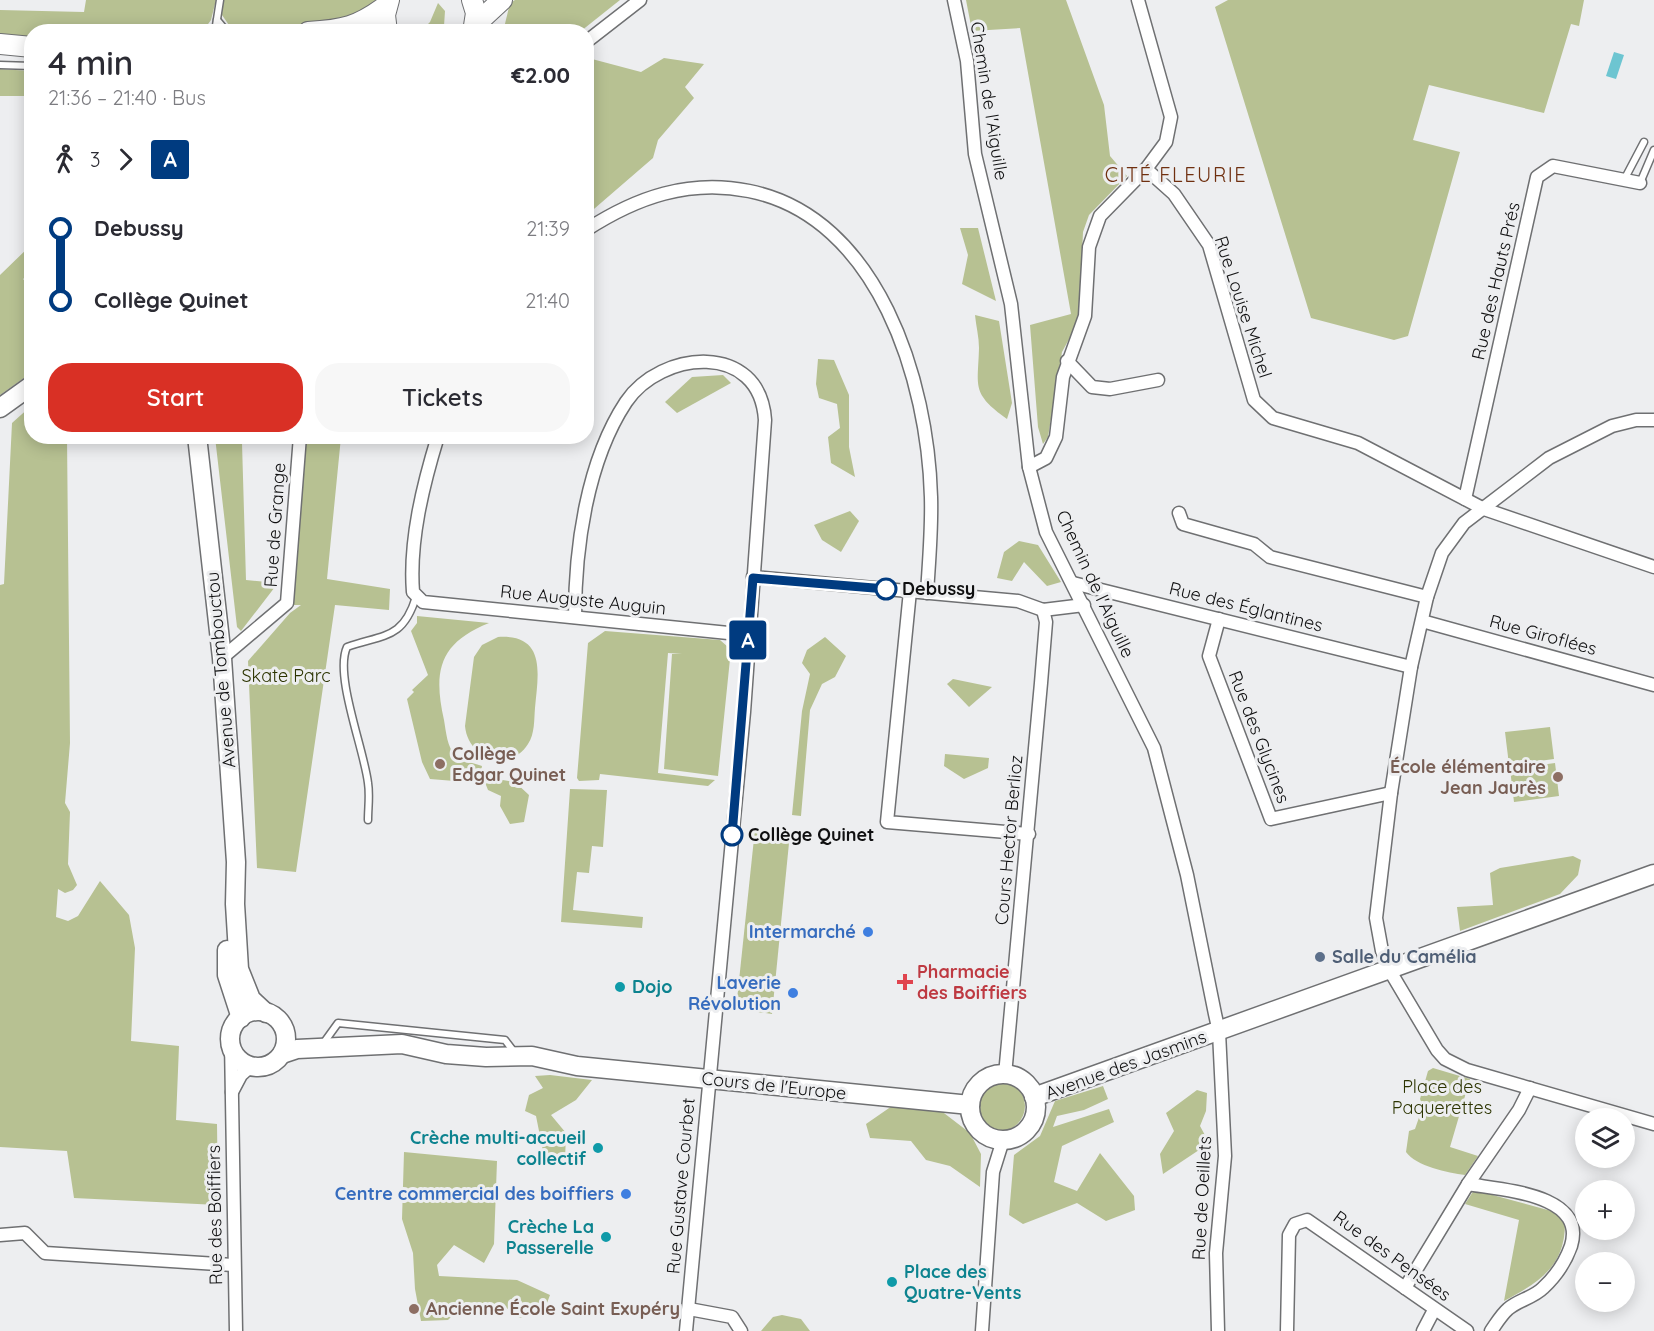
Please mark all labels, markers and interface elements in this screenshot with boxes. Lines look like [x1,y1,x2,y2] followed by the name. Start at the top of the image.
[966,20,1013,182] street label: Chemin de l'Aiguille
[48,42,133,83] text: 4 min
[511,61,570,89] text: €2.00
[48,85,206,110] text: 21:36 – 21:40 · Bus
[48,143,81,176] icon: walk
[109,143,142,176] icon: forward
[163,146,177,172] text: A
[90,147,100,172] text: 3
[1105,162,1247,187] district label: CITÉ FLEURIE
[1466,200,1525,362] street label: Rue des Hauts Prés
[94,214,184,242] text: Debussy
[526,216,570,241] text: 21:39
[1210,233,1277,381] street label: Rue Louise Michel
[94,286,249,314] text: Collège Quinet
[525,288,570,313] text: 21:40
[48,363,303,432] button: Start
[315,363,570,432] button: Tickets
[259,462,290,588] street label: Rue de Grange
[1051,506,1140,661] street label: Chemin de l'Aiguille
[200,571,241,769] street label: Avenue de Tombouctou
[1167,576,1325,637] street label: Rue des Églantines
[902,577,975,600] place label: Debussy
[875,578,897,600] marker: Debussy
[499,579,667,620] street label: Rue Auguste Auguin
[1487,609,1599,660] street label: Rue Giroflées
[728,620,768,660] line badge: A
[741,627,755,653] text: A
[241,664,331,687] park label: Skate Parc
[1224,667,1295,806] street label: Rue des Glycines
[452,742,566,786] place label: Collège Edgar Quinet
[990,754,1027,926] street label: Cours Hector Berlioz
[1390,755,1546,799] place label: École élémentaire Jean Jaurès
[433,757,447,771] marker: Collège Edgar Quinet
[1551,770,1565,784] marker: École élémentaire Jean Jaurès
[748,823,875,846] place label: Collège Quinet
[721,824,743,846] marker: Collège Quinet
[749,920,856,943] place label: Intermarché
[861,925,875,939] marker: Intermarché
[1332,945,1477,968] place label: Salle du Camélia
[1313,950,1327,964] marker: Salle du Camélia
[917,960,1027,1004] place label: Pharmacie des Boiffiers
[688,971,781,1015] place label: Laverie Révolution
[632,975,672,998] place label: Dojo
[898,975,912,989] marker: Pharmacie des Boiffiers
[613,980,627,994] marker: Dojo
[786,986,800,1000] marker: Laverie Révolution
[1042,1025,1209,1104] street label: Avenue des Jasmins
[700,1066,848,1105] street label: Cours de l'Europe
[1392,1075,1492,1119] park label: Place des Paquerettes
[661,1097,700,1275] street label: Rue Gustave Courbet
[1575,1108,1635,1312] map controls
[1575,1108,1635,1168] button: layers
[410,1126,586,1170] place label: Crèche multi-accueil collectif
[1187,1135,1216,1261] street label: Rue de Oeillets
[591,1141,605,1155] marker: Crèche multi-accueil collectif
[202,1145,227,1285] street label: Rue des Boiffiers
[1575,1180,1635,1240] button: +
[335,1182,614,1205] place label: Centre commercial des boiffiers
[619,1187,633,1201] marker: Centre commercial des boiffiers
[1329,1205,1456,1306] street label: Rue des Pensées
[506,1215,594,1259] place label: Crèche La Passerelle
[599,1230,613,1244] marker: Crèche La Passerelle
[1575,1252,1635,1312] button: −
[904,1260,1022,1304] place label: Place des Quatre-Vents
[885,1275,899,1289] marker: Place des Quatre-Vents
[426,1297,680,1320] place label: Ancienne École Saint Exupéry
[407,1302,421,1316] marker: Ancienne École Saint Exupéry

